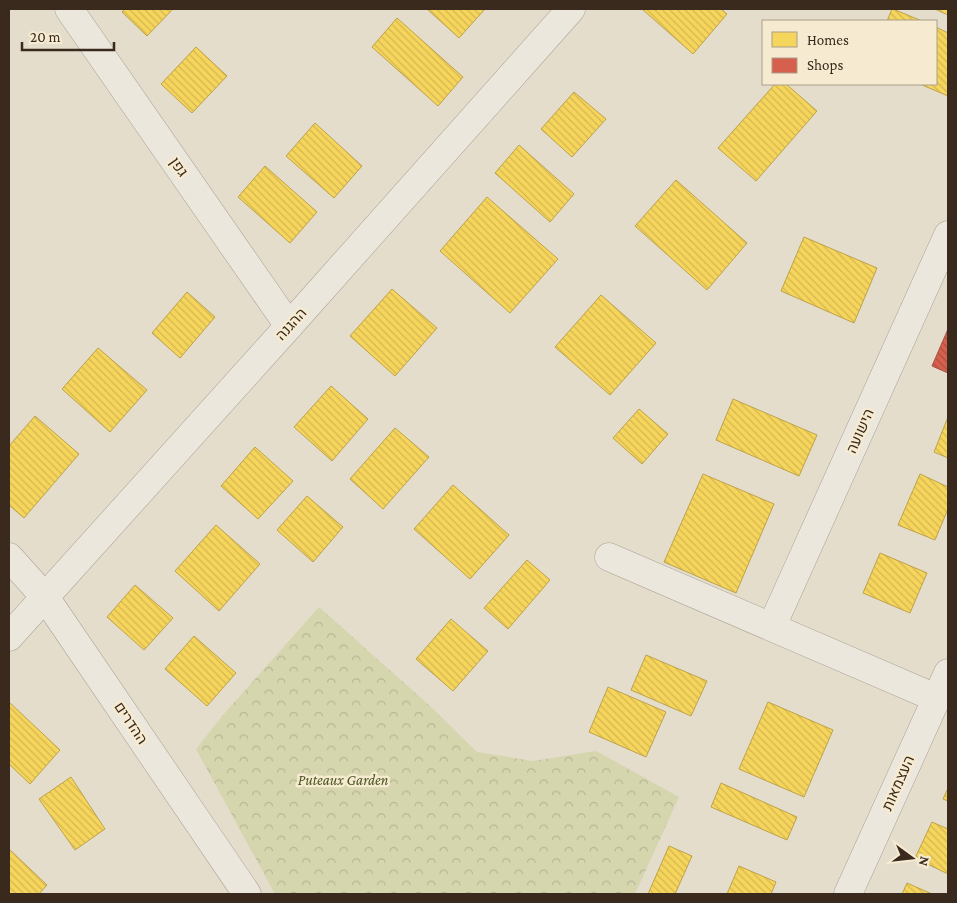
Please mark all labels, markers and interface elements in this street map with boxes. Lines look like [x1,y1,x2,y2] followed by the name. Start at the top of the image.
[22,20,115,52] scale bar
[762,20,937,85] legend
[30,29,61,45] text: 20 m
[807,32,849,48] text: Homes
[807,57,843,74] text: Shops
[167,154,191,180] street label: גפן
[272,305,310,343] street label: ההגנה
[843,406,877,456] street label: הישועה
[111,699,151,747] street label: ההדרים
[879,753,917,813] street label: העצמאות
[298,772,389,788] park label: Puteaux Garden
[887,833,937,883] north arrow
[915,855,934,868] text: N

